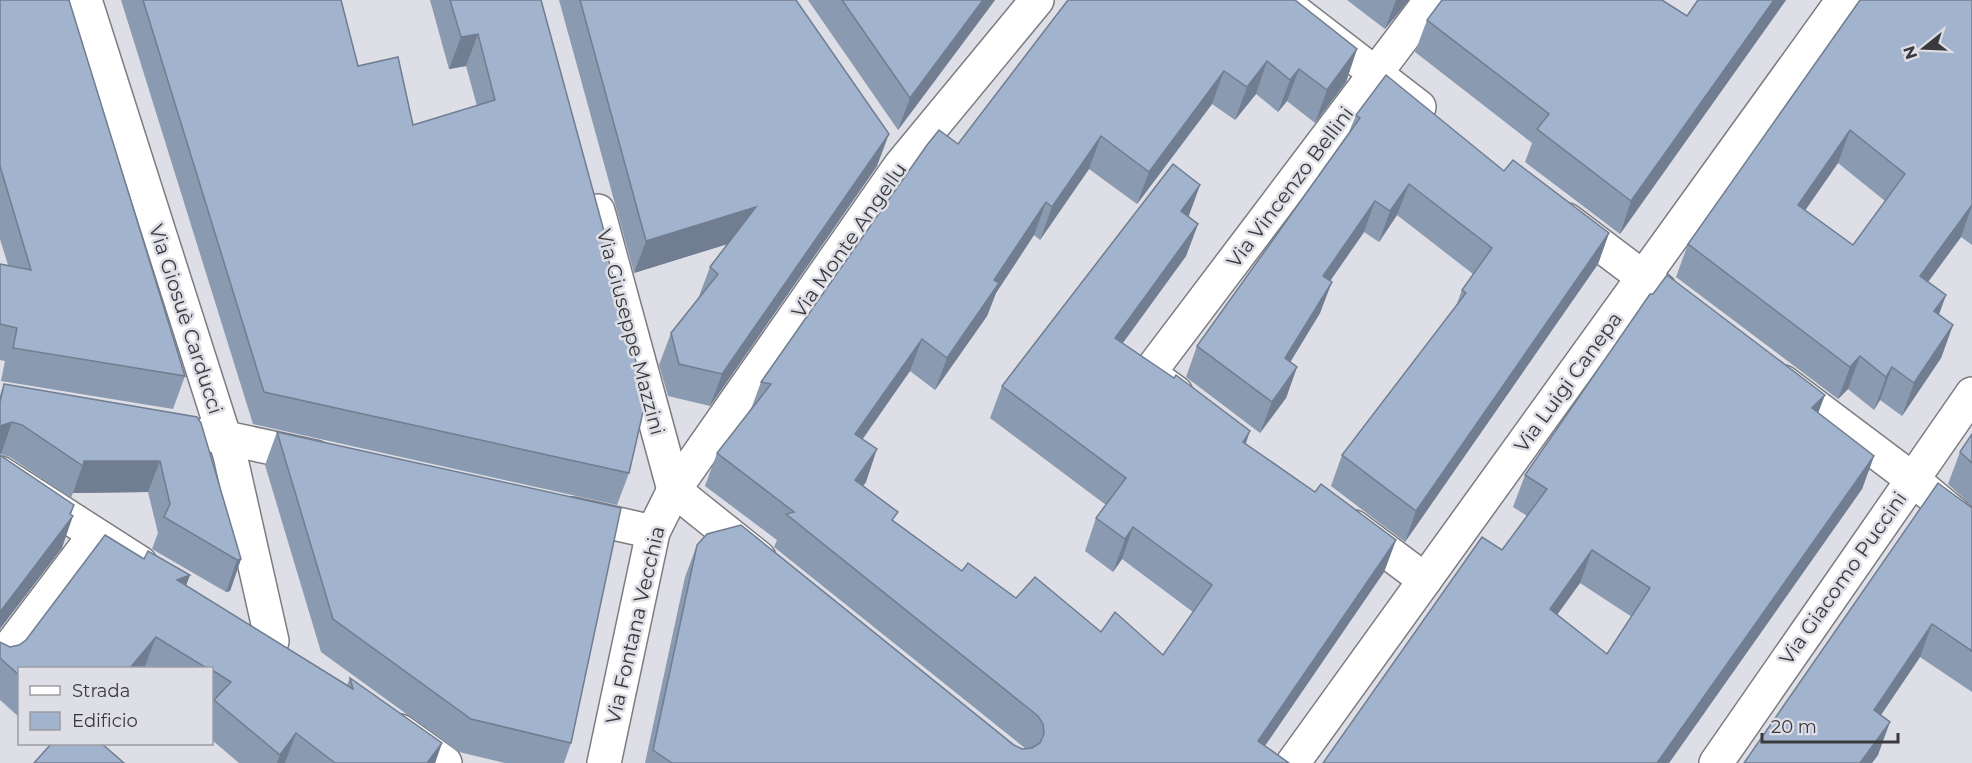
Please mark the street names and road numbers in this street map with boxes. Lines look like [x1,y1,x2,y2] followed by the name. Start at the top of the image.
[1222,102,1358,272] street label: Via Vincenzo Bellini
[786,158,912,322] street label: Via Monte Angellu
[144,221,228,417] street label: Via Giosuè Carducci
[592,226,670,438] street label: Via Giuseppe Mazzini
[1509,307,1627,457] street label: Via Luigi Canepa
[1774,487,1912,669] street label: Via Giacomo Puccini
[601,524,669,726] street label: Via Fontana Vecchia

